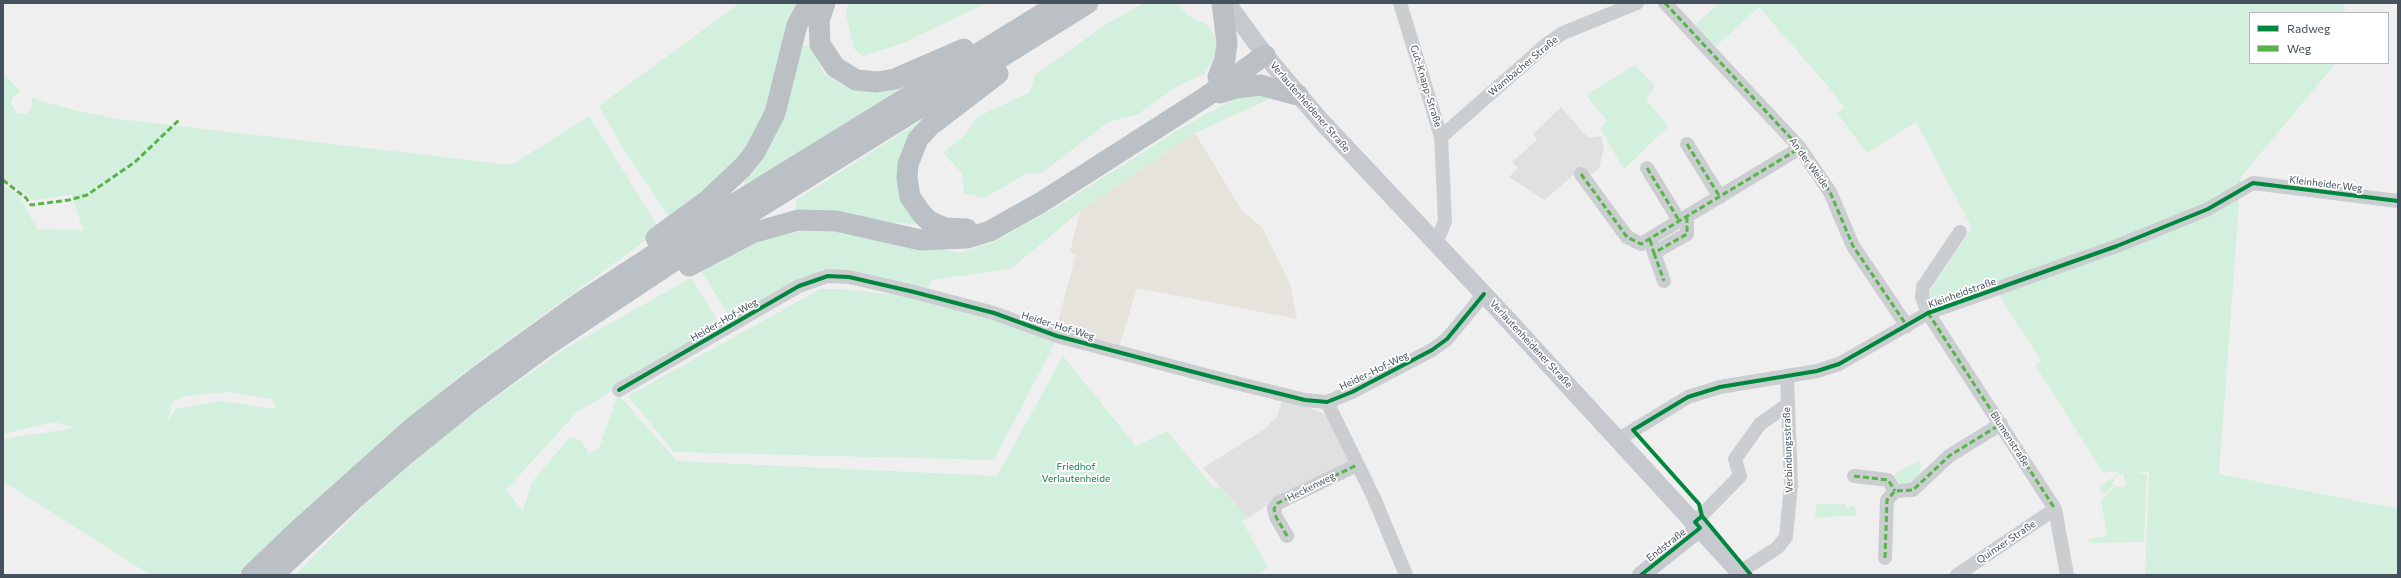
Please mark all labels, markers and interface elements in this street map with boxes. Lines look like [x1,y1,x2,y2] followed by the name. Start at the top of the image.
[2249,12,2389,64] legend
[2287,21,2330,35] text: Radweg
[1486,33,1560,99] street label: Wambacher Straße
[2287,41,2311,55] text: Weg
[1408,43,1444,129] street label: Gut-Knapp-Straße
[1268,59,1352,155] street label: Verlautenheidener Straße
[1787,135,1831,191] street label: An der Weide
[2289,174,2363,194] street label: Kleinheider Weg
[1926,275,1998,311] street label: Kleinheidstraße
[688,296,760,344] street label: Heider-Hof-Weg
[1487,298,1575,390] street label: Verlautenheidener Straße
[1020,309,1096,343] street label: Heider-Hof-Weg
[1337,349,1411,393] street label: Heider-Hof-Weg
[1781,407,1795,493] street label: Verbindungsstraße
[1988,409,2032,469] street label: Blumenstraße
[1042,461,1110,484] park label: Friedhof Verlautenheide
[1285,470,1337,504] street label: Heckenweg
[1974,518,2038,566] street label: Quinxer Straße
[1644,526,1688,564] street label: Endstraße

